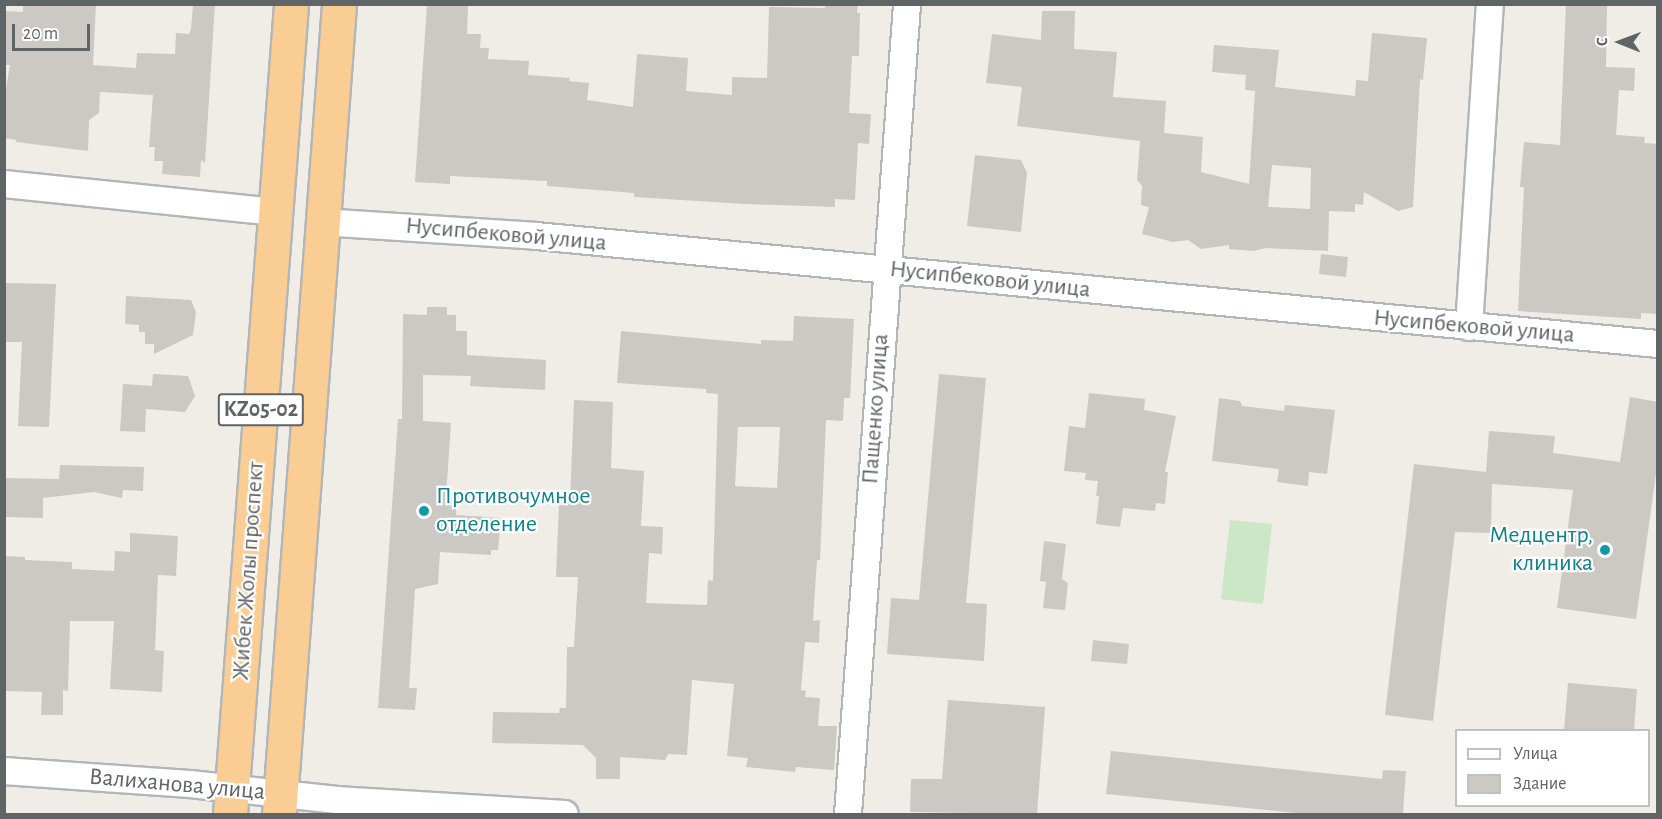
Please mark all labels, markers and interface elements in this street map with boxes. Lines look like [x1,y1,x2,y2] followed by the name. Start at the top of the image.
[15,12,93,50] scale bar
[1590,12,1650,72] north arrow
[23,25,58,43] text: 20 m
[1594,37,1610,46] text: С
[404,212,608,258] street label: Нусипбековой улица
[888,255,1092,305] street label: Нусипбековой улица
[1372,304,1576,350] street label: Нусипбековой улица
[856,333,896,485] street label: Пащенко улица
[218,391,304,429] road number: KZ05-02
[227,461,271,681] street label: Жибек Жолы проспект
[436,483,590,539] place label: Противочумное отделение
[417,504,431,518] marker: Противочумное отделение
[1489,522,1593,578] place label: Медцентр, клиника
[1598,543,1612,557] marker: Медцентр, клиника
[1455,729,1650,807] legend
[1513,745,1558,763] text: Улица
[88,763,266,807] street label: Валиханова улица
[1513,775,1567,793] text: Здание

